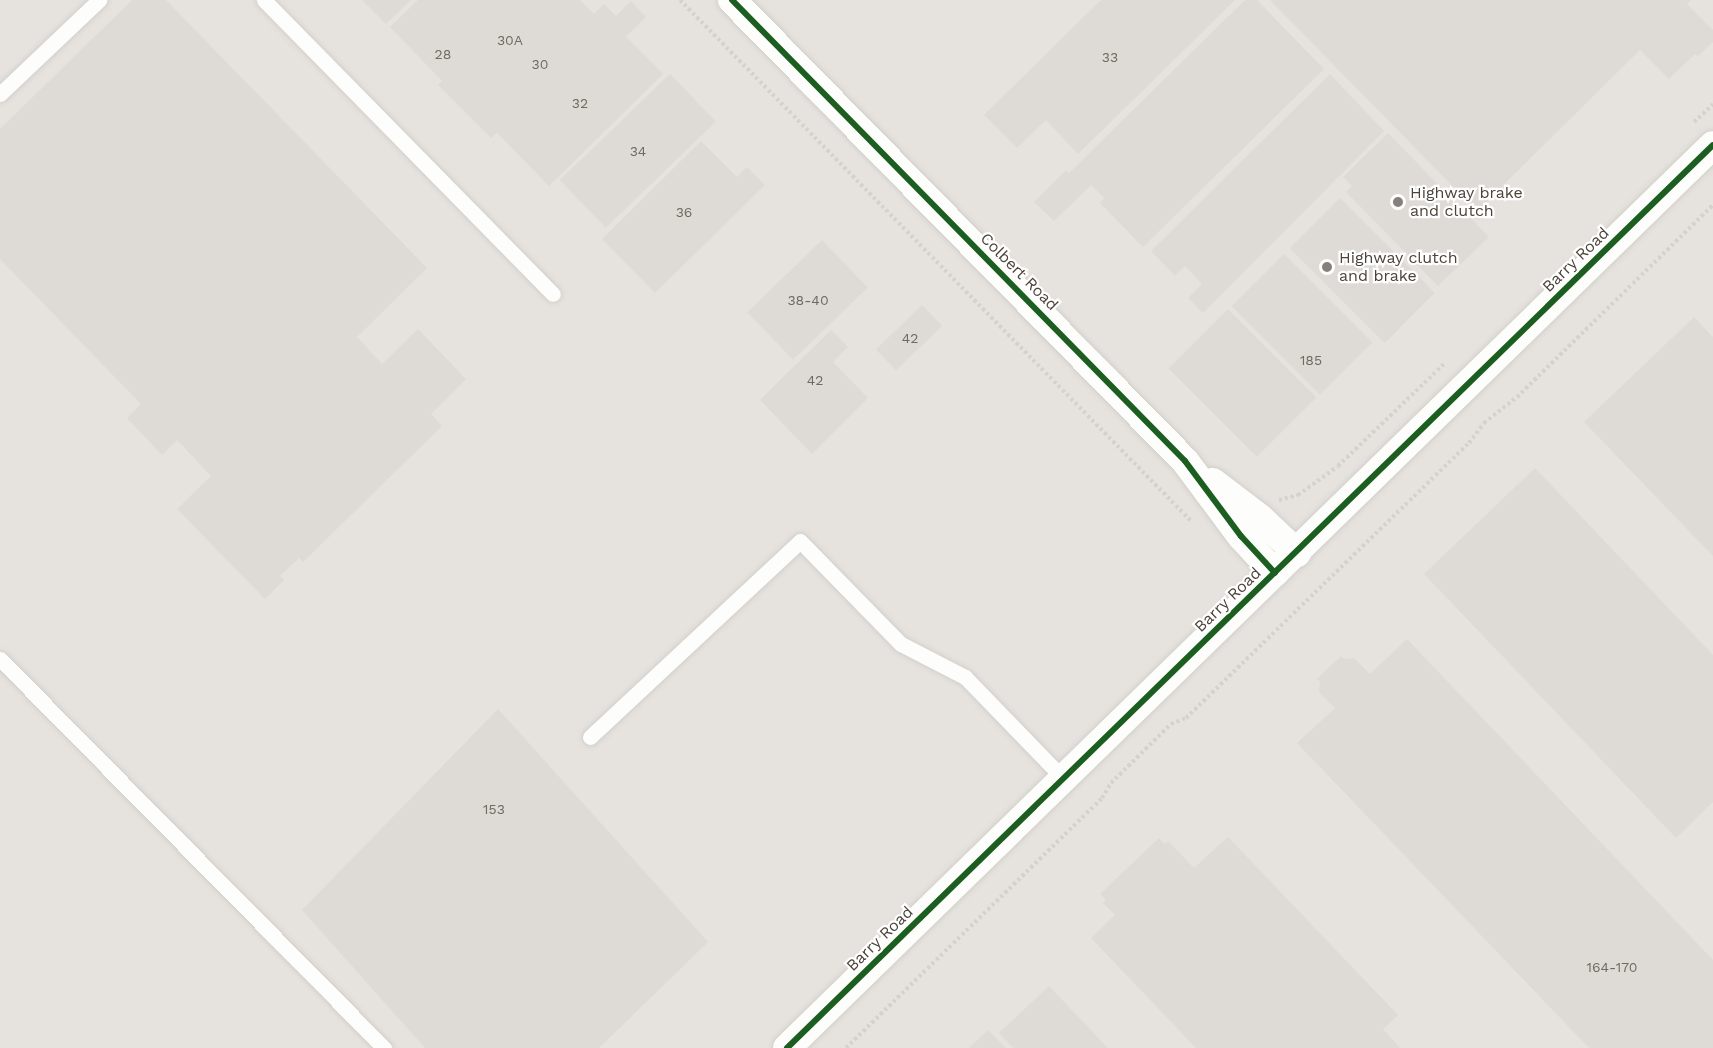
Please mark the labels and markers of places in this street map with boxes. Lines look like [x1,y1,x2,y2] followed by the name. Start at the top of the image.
[1410,183,1523,221] place label: Highway brake and clutch
[1391,195,1405,209] marker: Highway brake and clutch
[1339,248,1458,286] place label: Highway clutch and brake
[1320,260,1334,274] marker: Highway clutch and brake

